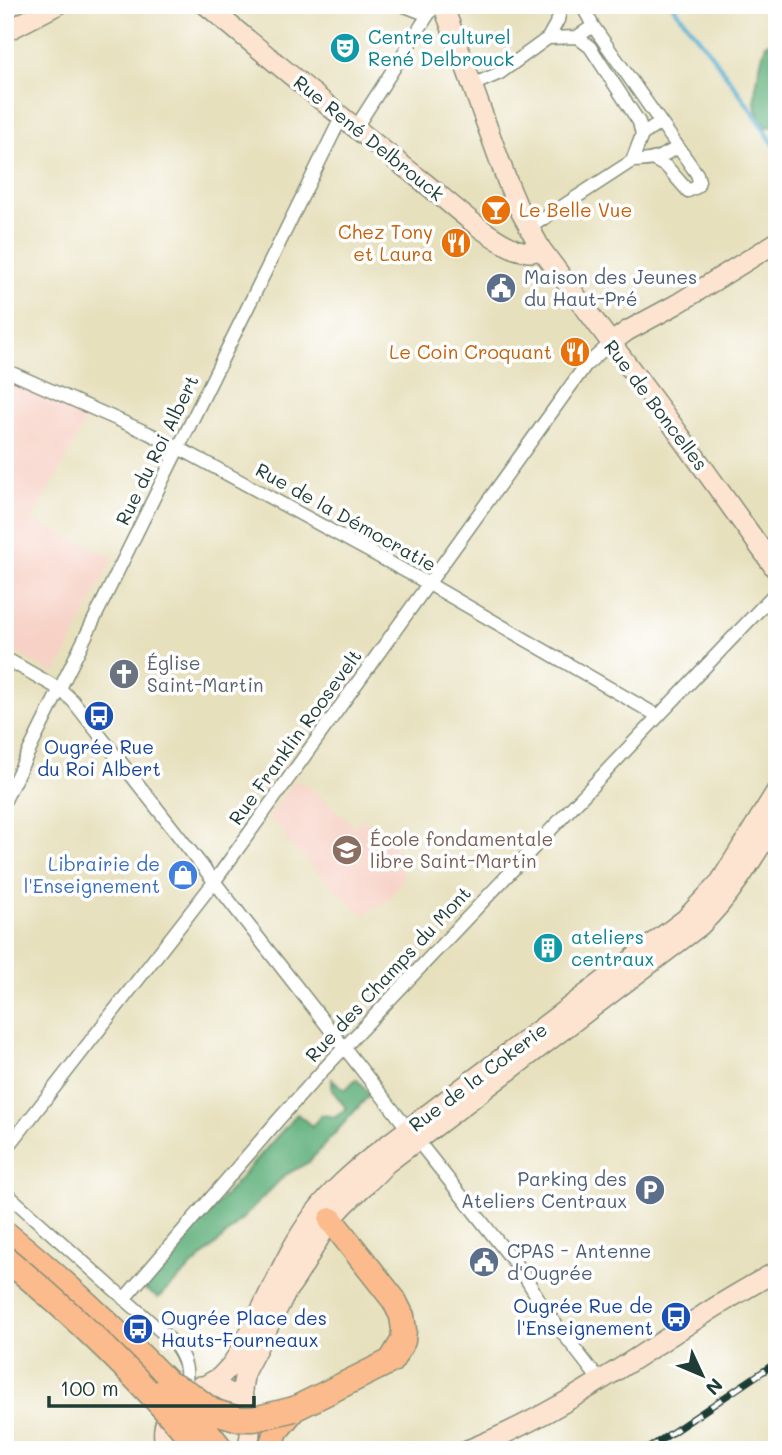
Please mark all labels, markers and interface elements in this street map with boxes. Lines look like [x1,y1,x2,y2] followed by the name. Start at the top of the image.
[368,24,514,71] place label: Centre culturel René Delbrouck
[328,31,362,65] theatre icon: Centre culturel René Delbrouck
[289,69,450,206] street label: Rue René Delbrouck
[479,193,513,227] bar icon: Le Belle Vue
[519,197,632,222] place label: Le Belle Vue
[338,219,433,266] place label: Chez Tony et Laura
[439,226,473,260] restaurant icon: Chez Tony et Laura
[524,264,697,311] place label: Maison des Jeunes du Haut-Pré
[484,271,518,305] public building icon: Maison des Jeunes du Haut-Pré
[599,334,714,475] street label: Rue de Boncelles
[558,335,592,369] restaurant icon: Le Coin Croquant
[389,339,552,364] place label: Le Coin Croquant
[109,371,204,529] street label: Rue du Roi Albert
[252,456,441,577] street label: Rue de la Démocratie
[223,644,367,829] street label: Rue Franklin Roosevelt
[147,650,263,697] place label: Église Saint-Martin
[107,657,141,691] church icon: Église Saint-Martin
[82,699,116,733] bus stop icon: Ougrée Rue du Roi Albert
[37,734,161,781] place label: Ougrée Rue du Roi Albert
[370,826,553,873] place label: École fondamentale libre Saint-Martin
[330,833,364,867] school or university icon: École fondamentale libre Saint-Martin
[24,851,160,898] place label: Librairie de l'Enseignement
[166,858,200,892] shop icon: Librairie de l'Enseignement
[299,880,476,1067] street label: Rue des Champs du Mont
[571,924,654,971] place label: ateliers centraux
[531,931,565,965] building icon: ateliers centraux
[404,1016,552,1137] street label: Rue de la Cokerie
[461,1166,627,1213] place label: Parking des Ateliers Centraux
[633,1173,667,1207] parking icon: Parking des Ateliers Centraux
[507,1238,651,1285] place label: CPAS - Antenne d'Ougrée
[467,1245,501,1279] public building icon: CPAS - Antenne d'Ougrée
[513,1293,653,1340] place label: Ougrée Rue de l'Enseignement
[659,1300,693,1334] bus stop icon: Ougrée Rue de l'Enseignement
[161,1305,327,1352] place label: Ougrée Place des Hauts-Fourneaux
[121,1312,155,1346] bus stop icon: Ougrée Place des Hauts-Fourneaux
[666,1340,736,1410] north arrow
[49,1364,254,1408] scale bar
[701,1373,729,1401] text: N
[60,1374,119,1401] text: 100 m

